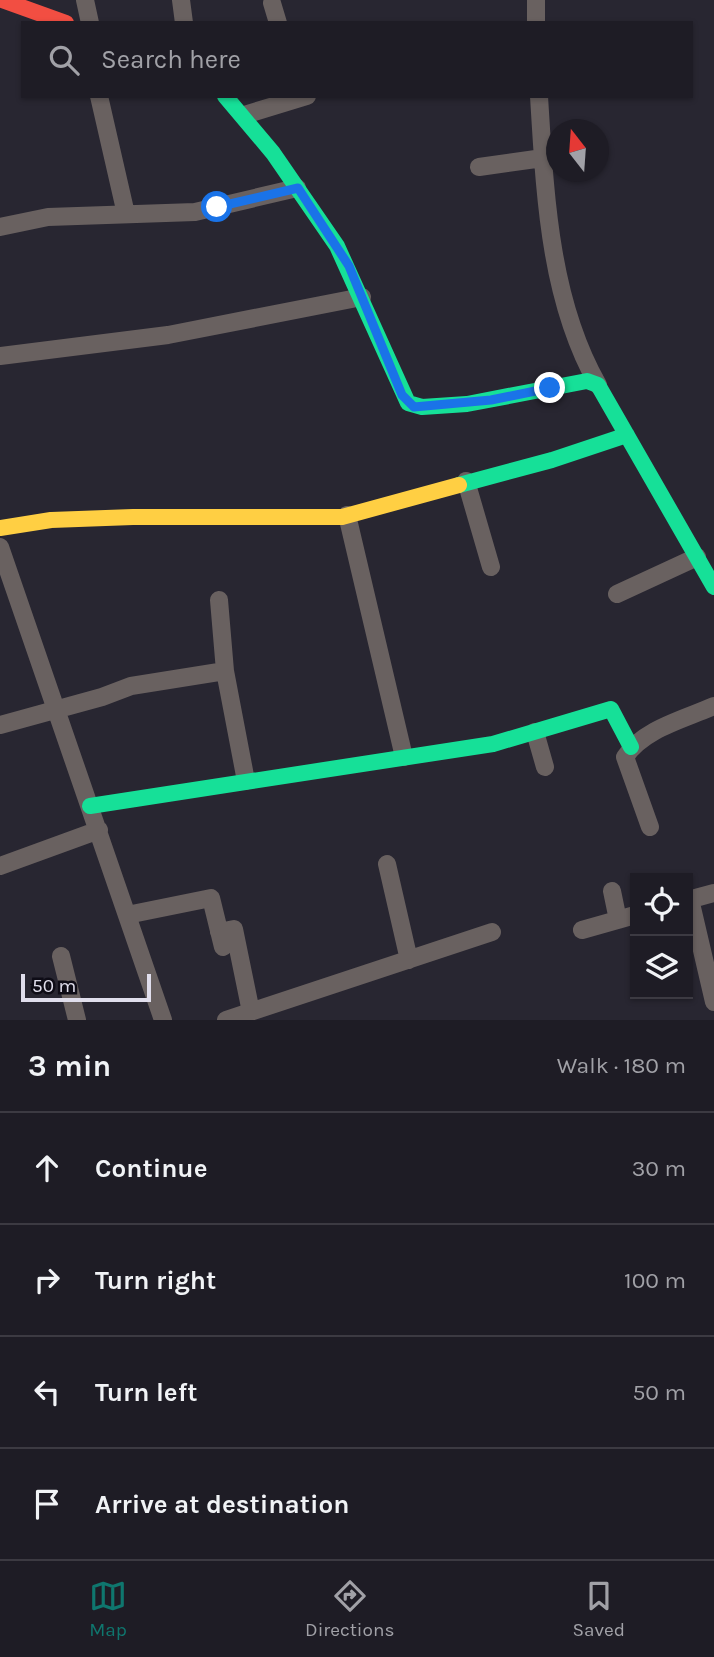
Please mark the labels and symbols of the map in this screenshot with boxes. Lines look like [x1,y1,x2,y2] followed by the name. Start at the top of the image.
[546,119,609,182] north arrow
[201,191,232,222] route start
[534,372,565,403] route end
[21,971,150,1003] scale bar

